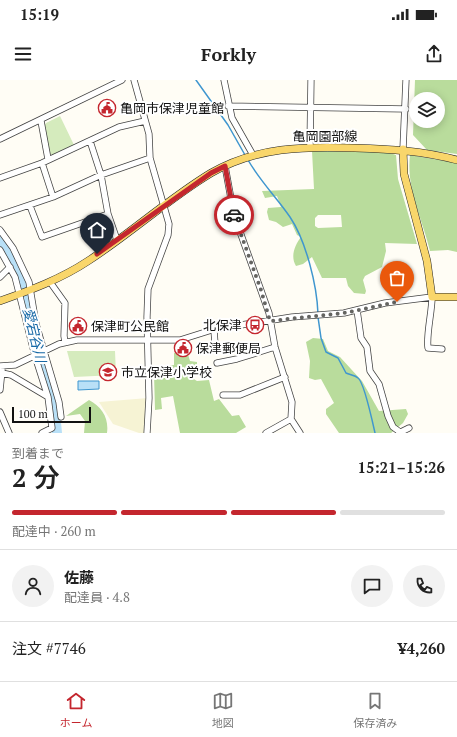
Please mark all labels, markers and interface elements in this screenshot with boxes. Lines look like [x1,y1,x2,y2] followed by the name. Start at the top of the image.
[20,4,59,24] text: 15:19
[201,42,256,66] text: Forkly
[12,43,34,65] icon: menu
[423,43,445,65] icon: share
[409,92,445,128] map controls
[409,92,445,128] button: layers
[97,98,117,118] public building icon: 亀岡市保津児童館
[120,99,224,117] place label: 亀岡市保津児童館
[292,127,358,145] street label: 亀岡園部線
[214,195,254,235] courier
[223,204,245,226] icon: car
[80,213,114,254] pin
[86,219,108,241] icon: home
[380,261,414,302] pin
[386,267,408,289] icon: bag
[19,306,51,366] water label: 愛宕谷川
[245,315,265,335] bus stop icon: 北保津
[68,316,88,336] public building icon: 保津町公民館
[203,316,242,334] place label: 北保津
[91,317,169,335] place label: 保津町公民館
[173,338,193,358] public building icon: 保津郵便局
[196,339,261,357] place label: 保津郵便局
[98,362,118,382] school or university icon: 市立保津小学校
[121,363,212,381] place label: 市立保津小学校
[12,405,91,424] scale bar
[18,407,48,421] text: 100 m
[12,444,64,462] text: 到着まで
[358,457,445,477] text: 15:21–15:26
[12,460,60,494] text: 2 分
[12,522,96,540] text: 配達中 · 260 m
[12,565,54,607] button: person
[351,565,393,607] button: chat
[403,565,445,607] button: phone
[64,567,94,587] text: 佐藤
[64,588,130,606] text: 配達員 · 4.8
[12,638,86,658] text: 注文 #7746
[398,638,445,658] text: ¥4,260
[60,690,92,730] tab: ホーム
[212,690,234,730] tab: 地図
[353,690,397,730] tab: 保存済み

